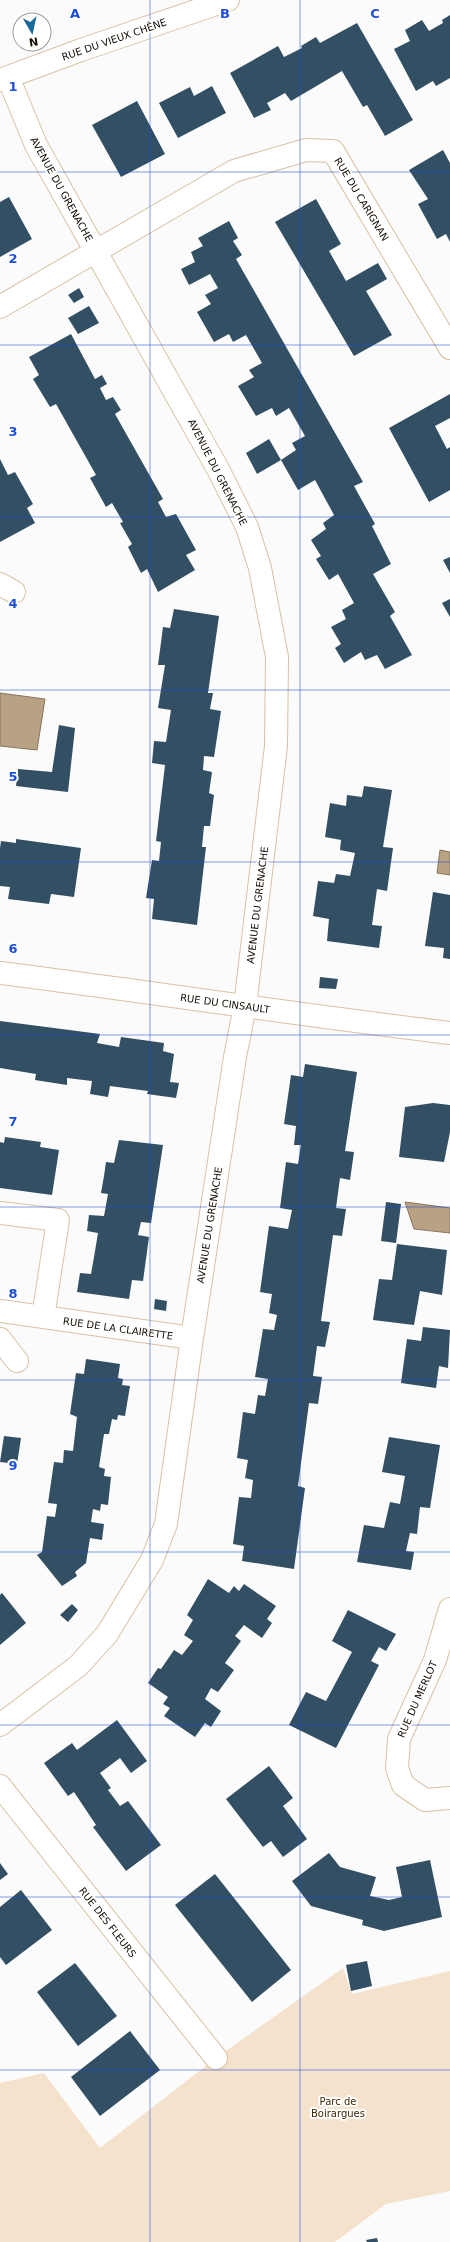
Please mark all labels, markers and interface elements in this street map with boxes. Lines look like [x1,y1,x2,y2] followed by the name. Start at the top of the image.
[70,6,80,21] text: A
[220,6,230,21] text: B
[370,6,380,21] text: C
[12,12,52,52] north arrow
[60,15,168,63] street label: RUE DU VIEUX CHÊNE
[28,34,39,49] text: N
[8,79,18,94] text: 1
[28,135,95,243] street label: AVENUE DU GRENACHE
[332,156,391,243] street label: RUE DU CARIGNAN
[8,251,18,266] text: 2
[186,417,249,527] street label: AVENUE DU GRENACHE
[8,424,18,439] text: 3
[8,596,18,611] text: 4
[8,769,18,784] text: 5
[245,846,270,964] street label: AVENUE DU GRENACHE
[8,941,18,956] text: 6
[179,992,271,1015] street label: RUE DU CINSAULT
[8,1114,18,1129] text: 7
[195,1166,224,1284] street label: AVENUE DU GRENACHE
[8,1286,18,1301] text: 8
[62,1315,174,1342] street label: RUE DE LA CLAIRETTE
[8,1458,18,1473] text: 9
[396,1658,440,1739] street label: RUE DU MERLOT
[77,1885,138,1959] street label: RUE DES FLEURS
[311,2096,365,2119] park label: Parc de Boirargues

